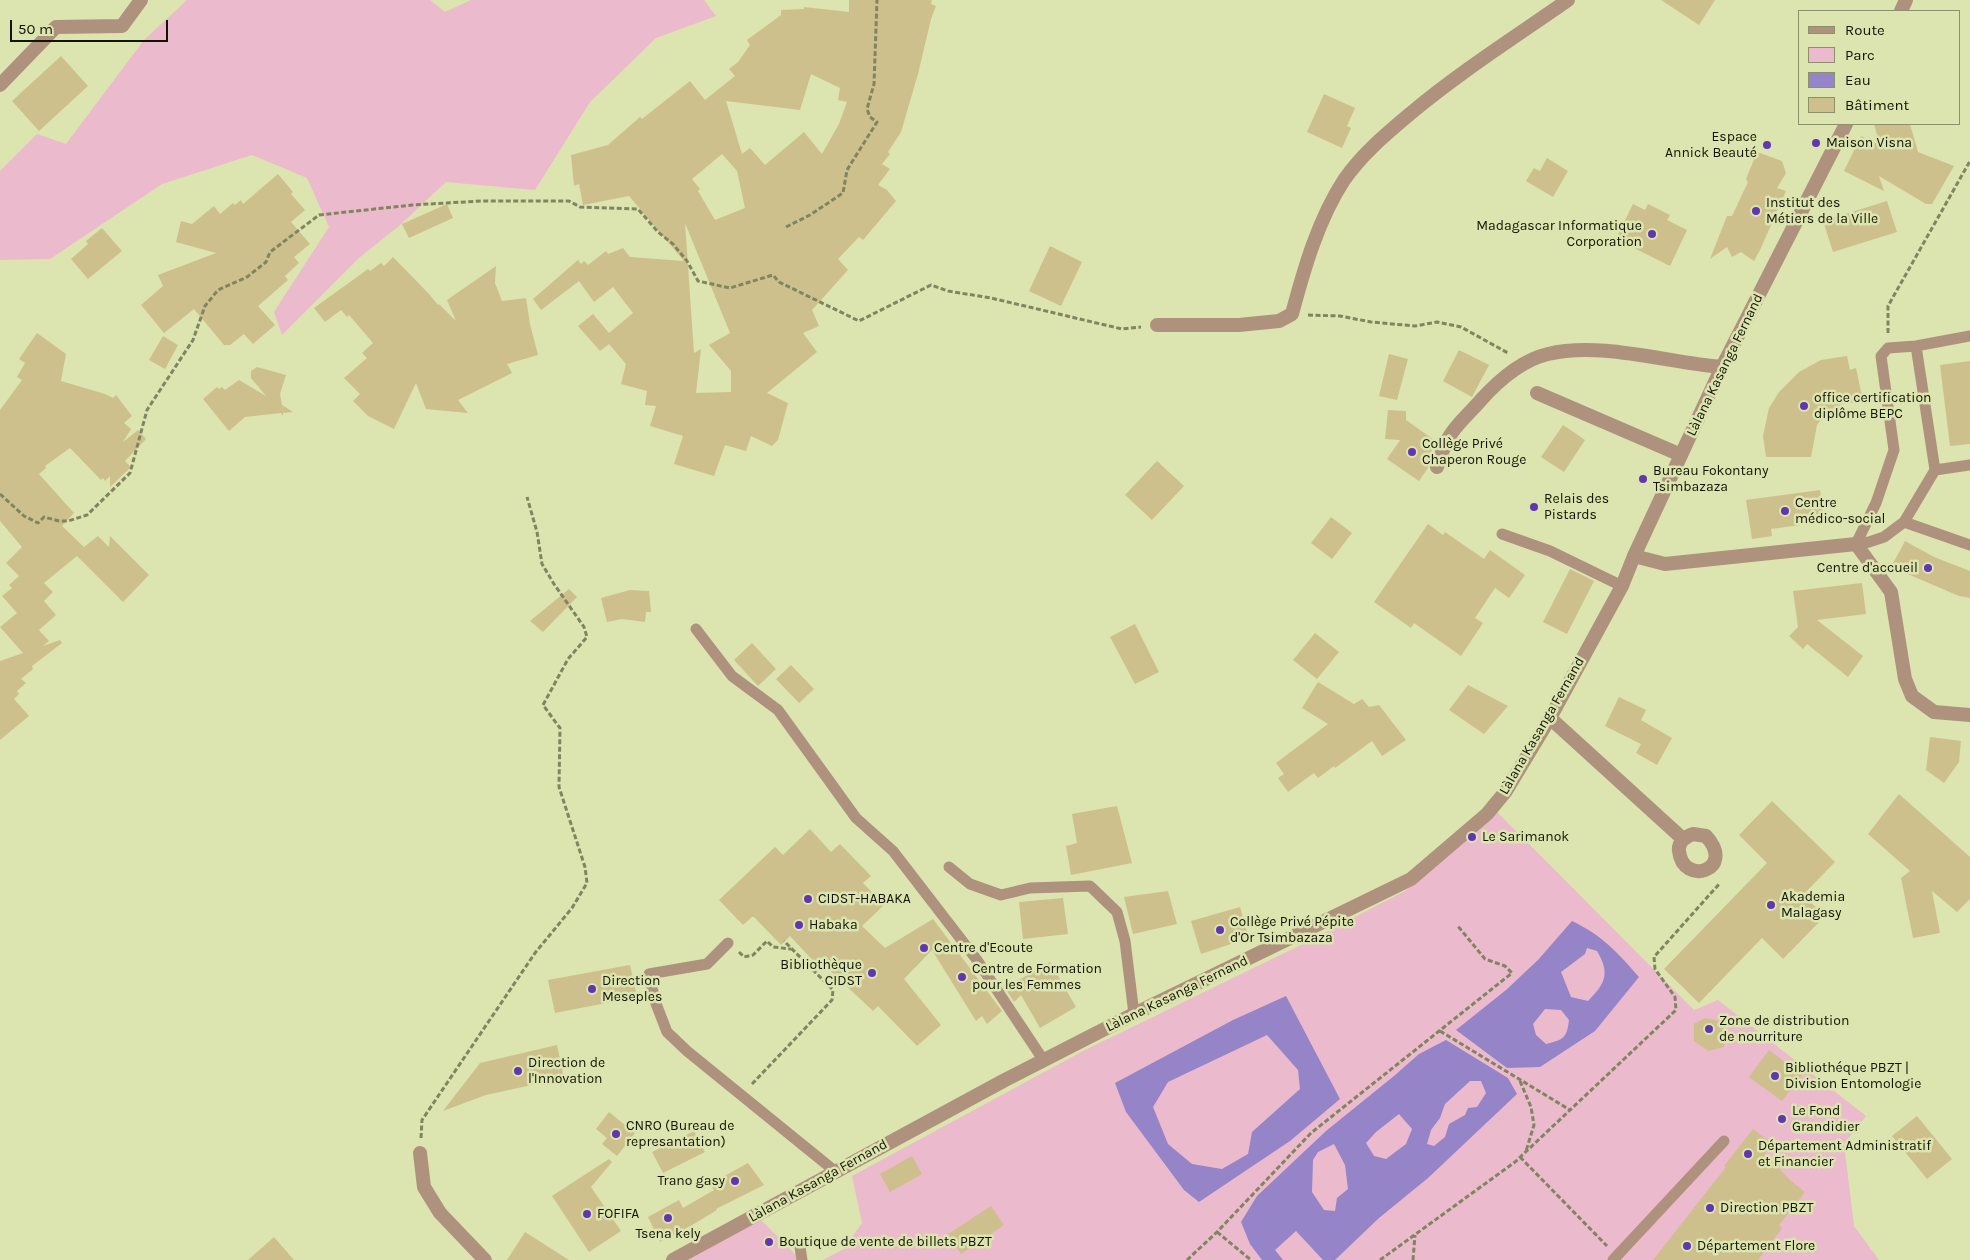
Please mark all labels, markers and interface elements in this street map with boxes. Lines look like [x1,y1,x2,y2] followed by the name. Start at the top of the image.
[12,10,170,42] scale bar
[1798,10,1960,125] legend
[18,20,53,38] text: 50 m
[1845,21,1885,39] text: Route
[1845,46,1875,64] text: Parc
[1845,71,1871,89] text: Eau
[1845,96,1909,114] text: Bâtiment
[1665,129,1757,162] place label: Espace Annick Beauté
[1826,135,1912,151] place label: Maison Visna
[1810,137,1822,149] marker: Maison Visna
[1761,139,1773,151] marker: Espace Annick Beauté
[1766,195,1878,228] place label: Institut des Métiers de la Ville
[1750,205,1762,217] marker: Institut des Métiers de la Ville
[1476,218,1642,250] place label: Madagascar Informatique Corporation
[1646,228,1658,240] marker: Madagascar Informatique Corporation
[1683,291,1767,439] street label: Làlana Kasanga Fernand
[1814,390,1932,422] place label: office certification diplôme BEPC
[1798,400,1810,412] marker: office certification diplôme BEPC
[1422,436,1526,468] place label: Collège Privé Chaperon Rouge
[1406,446,1418,458] marker: Collège Privé Chaperon Rouge
[1653,463,1768,496] place label: Bureau Fokontany Tsimbazaza
[1637,473,1649,485] marker: Bureau Fokontany Tsimbazaza
[1544,491,1609,524] place label: Relais des Pistards
[1795,495,1886,528] place label: Centre médico-social
[1528,501,1540,513] marker: Relais des Pistards
[1779,505,1791,517] marker: Centre médico-social
[1817,560,1918,576] place label: Centre d'accueil
[1922,562,1934,574] marker: Centre d'accueil
[1496,654,1588,798] street label: Làlana Kasanga Fernand
[1482,829,1569,845] place label: Le Sarimanok
[1466,831,1478,843] marker: Le Sarimanok
[1781,889,1845,922] place label: Akademia Malagasy
[818,891,911,907] place label: CIDST-HABAKA
[802,893,814,905] marker: CIDST-HABAKA
[1765,899,1777,911] marker: Akademia Malagasy
[1230,914,1354,946] place label: Collège Privé Pépite d'Or Tsimbazaza
[809,917,858,933] place label: Habaka
[793,919,805,931] marker: Habaka
[1214,924,1226,936] marker: Collège Privé Pépite d'Or Tsimbazaza
[934,940,1033,956] place label: Centre d'Ecoute
[918,942,930,954] marker: Centre d'Ecoute
[1103,952,1251,1036] street label: Làlana Kasanga Fernand
[780,957,862,990] place label: Bibliothèque CIDST
[972,961,1102,994] place label: Centre de Formation pour les Femmes
[866,967,878,979] marker: Bibliothèque CIDST
[956,971,968,983] marker: Centre de Formation pour les Femmes
[602,973,662,1006] place label: Direction Meseples
[586,983,598,995] marker: Direction Meseples
[1719,1013,1849,1046] place label: Zone de distribution de nourriture
[1703,1023,1715,1035] marker: Zone de distribution de nourriture
[528,1055,605,1088] place label: Direction de l'Innovation
[1785,1060,1921,1092] place label: Bibliothéque PBZT | Division Entomologie
[512,1065,524,1077] marker: Direction de l'Innovation
[1769,1070,1781,1082] marker: Bibliothéque PBZT | Division Entomologie
[1792,1103,1859,1136] place label: Le Fond Grandidier
[1776,1113,1788,1125] marker: Le Fond Grandidier
[626,1118,734,1150] place label: CNRO (Bureau de represantation)
[610,1128,622,1140] marker: CNRO (Bureau de represantation)
[746,1136,890,1226] street label: Làlana Kasanga Fernand
[1758,1138,1931,1170] place label: Département Administratif et Financier
[1742,1148,1754,1160] marker: Département Administratif et Financier
[658,1173,725,1189] place label: Trano gasy
[729,1175,741,1187] marker: Trano gasy
[1720,1200,1813,1216] place label: Direction PBZT
[1704,1202,1716,1214] marker: Direction PBZT
[597,1206,639,1222] place label: FOFIFA
[581,1208,593,1220] marker: FOFIFA
[662,1212,674,1224] marker: Tsena kely
[635,1226,701,1242] place label: Tsena kely
[779,1234,992,1250] place label: Boutique de vente de billets PBZT
[763,1236,775,1248] marker: Boutique de vente de billets PBZT
[1697,1238,1815,1254] place label: Département Flore
[1681,1240,1693,1252] marker: Département Flore

